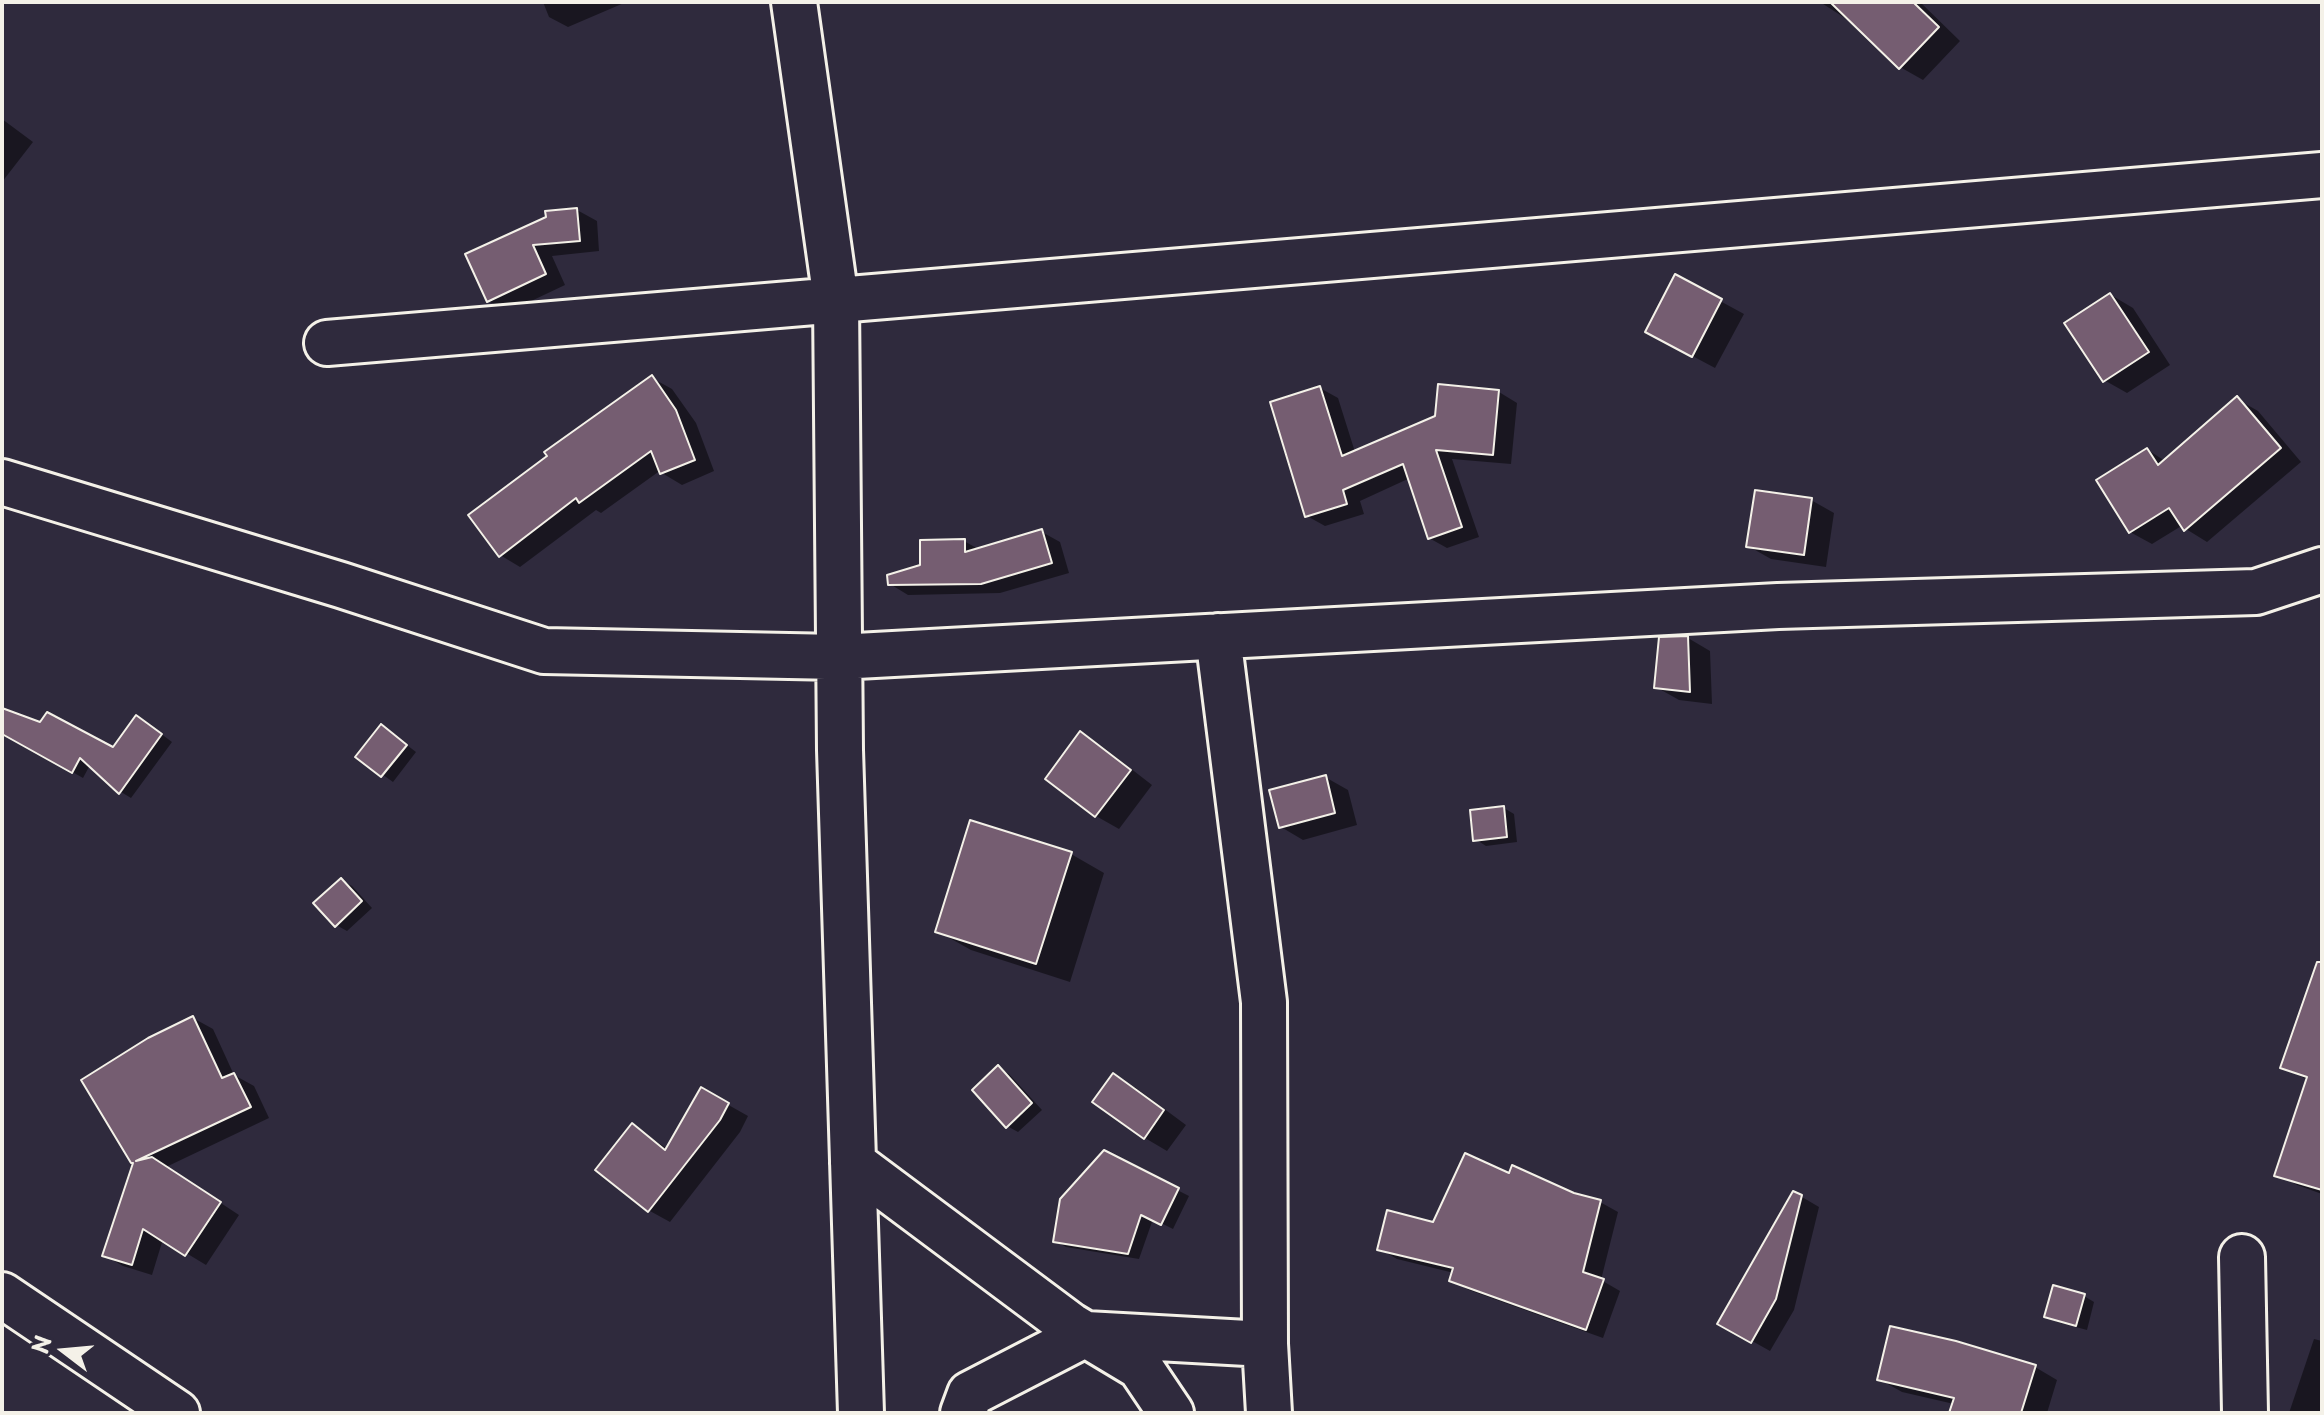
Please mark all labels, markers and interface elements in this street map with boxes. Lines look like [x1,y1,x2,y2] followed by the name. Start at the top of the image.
[24,1311,104,1391] north arrow
[22,1331,59,1357] text: N

